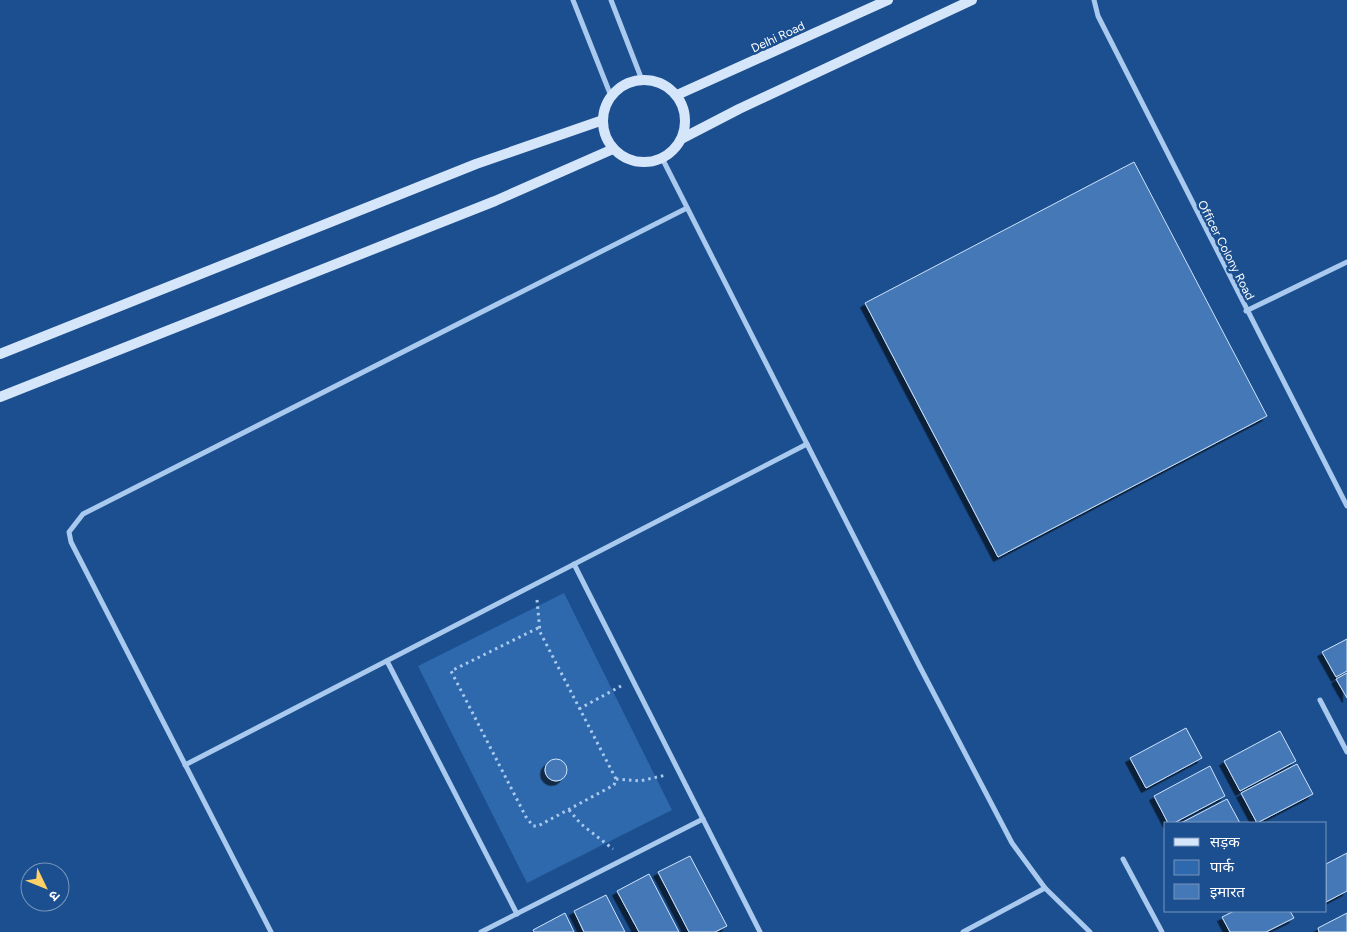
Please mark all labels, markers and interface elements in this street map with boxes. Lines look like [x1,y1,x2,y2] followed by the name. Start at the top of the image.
[749,18,807,56] street label: Delhi Road
[1195,198,1257,302] street label: Officer Colony Road
[1164,822,1327,912] legend
[1210,833,1240,851] text: सड़क
[1210,858,1234,876] text: पार्क
[20,862,70,912] north arrow
[1210,883,1245,901] text: इमारत
[45,887,63,905] text: उ

